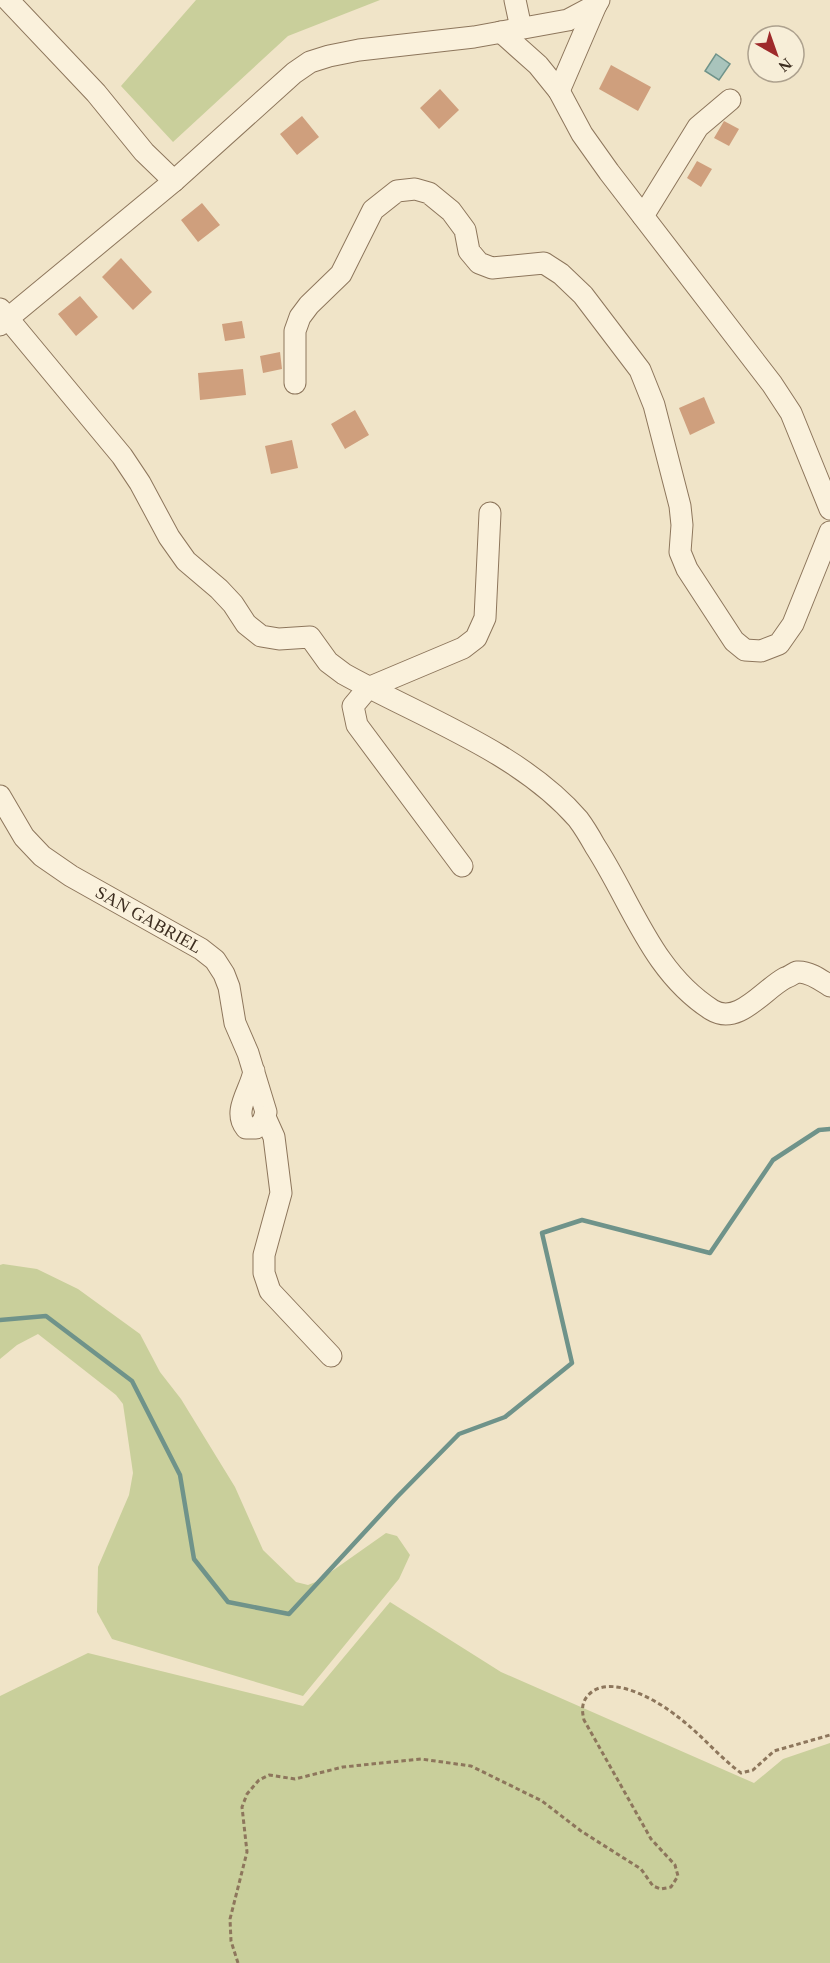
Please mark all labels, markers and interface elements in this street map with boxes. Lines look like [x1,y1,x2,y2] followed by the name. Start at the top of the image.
[746,24,806,84] north arrow
[775,55,795,76] text: N
[92,882,205,957] street label: SAN GABRIEL

